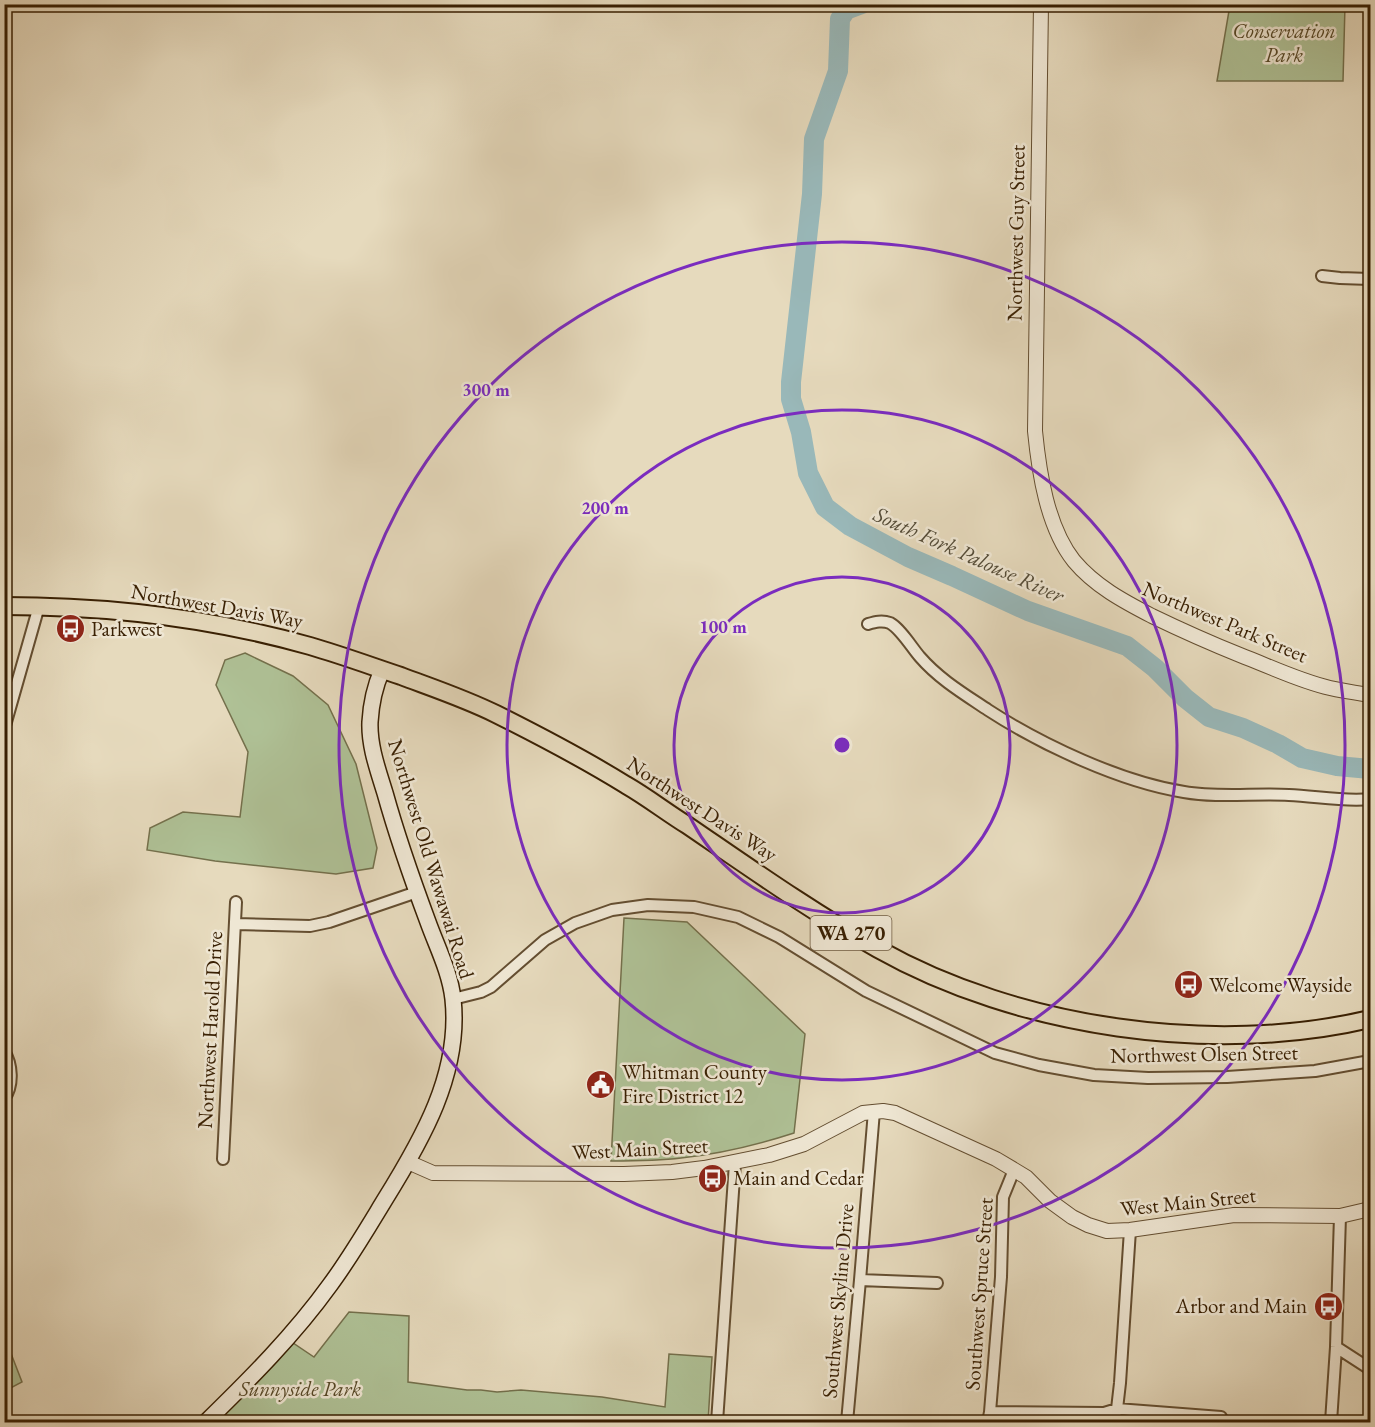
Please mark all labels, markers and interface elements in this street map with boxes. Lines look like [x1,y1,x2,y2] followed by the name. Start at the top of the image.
[1232,17,1336,68] park label: Conservation Park
[1000,144,1031,321] street label: Northwest Guy Street
[462,378,510,401] text: 300 m
[581,496,629,519] text: 200 m
[868,499,1070,610] water label: South Fork Palouse River
[1139,575,1312,669] street label: Northwest Park Street
[129,577,306,634] street label: Northwest Davis Way
[54,613,86,645] bus stop icon: Parkwest
[91,615,163,642] place label: Parkwest
[699,615,747,638] text: 100 m
[832,735,852,755] centre of rings
[382,736,481,982] street label: Northwest Old Wawawai Road
[622,750,783,868] street label: Northwest Davis Way
[810,916,892,950] road number: WA 270
[191,931,228,1129] street label: Northwest Harold Drive
[1172,969,1204,1001] bus stop icon: Welcome Wayside
[1209,971,1352,998] place label: Welcome Wayside
[1110,1038,1299,1069] street label: Northwest Olsen Street
[622,1058,768,1109] place label: Whitman County Fire District 12
[585,1068,617,1100] public building icon: Whitman County Fire District 12
[571,1131,709,1166] street label: West Main Street
[696,1162,728,1194] bus stop icon: Main and Cedar
[733,1164,864,1191] place label: Main and Cedar
[1119,1181,1258,1222] street label: West Main Street
[958,1196,999,1391] street label: Southwest Spruce Street
[816,1203,859,1399] street label: Southwest Skyline Drive
[1312,1290,1344,1322] bus stop icon: Arbor and Main
[1175,1292,1307,1319] place label: Arbor and Main
[238,1375,361,1402] park label: Sunnyside Park

